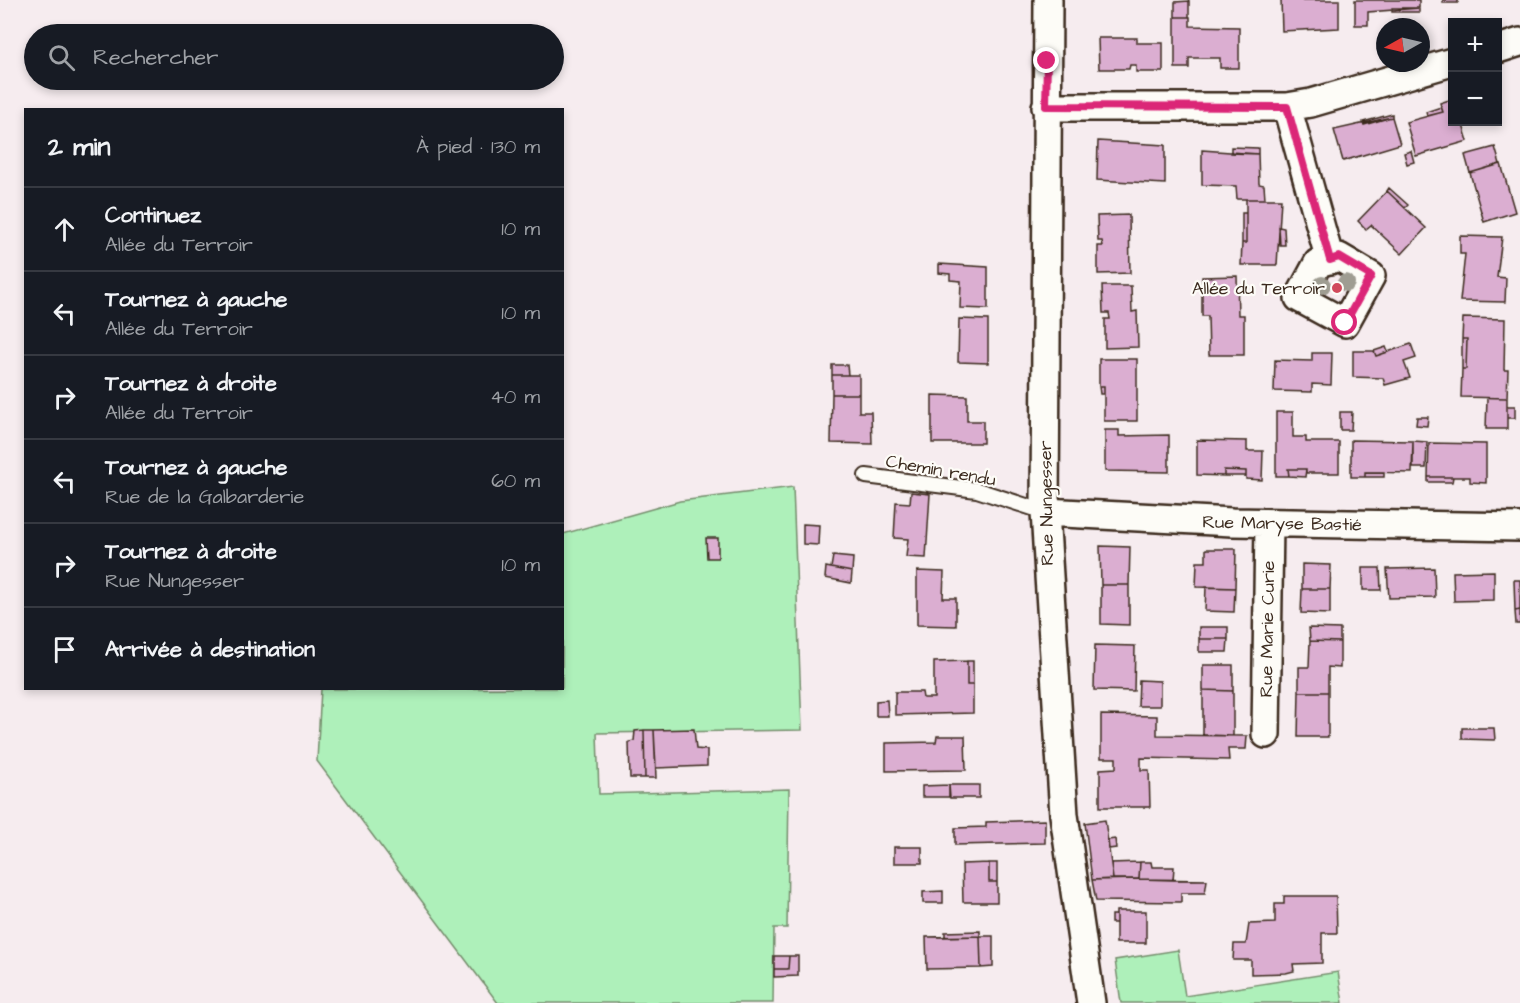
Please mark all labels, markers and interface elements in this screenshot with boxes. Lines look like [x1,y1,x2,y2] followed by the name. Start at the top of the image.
[1376,18,1430,72] north arrow
[1448,18,1502,126] map controls
[1448,18,1502,72] button: +
[24,24,564,90] search box
[45,41,78,74] icon: search
[93,42,218,73] text: Rechercher
[1033,47,1059,73] route end
[1448,72,1502,126] button: −
[48,129,110,165] text: 2 min
[416,133,540,161] text: À pied · 130 m
[105,200,201,231] text: Continuez
[48,213,81,246] icon: ahead
[501,215,540,243] text: 10 m
[105,231,253,259] text: Allée du Terroir
[1192,276,1325,301] place label: Allée du Terroir
[1330,281,1344,295] marker: Allée du Terroir
[105,284,287,315] text: Tournez à gauche
[48,297,81,330] icon: left
[501,299,540,327] text: 10 m
[1331,309,1357,335] route start
[105,315,253,343] text: Allée du Terroir
[105,368,277,399] text: Tournez à droite
[48,381,81,414] icon: right
[490,383,540,411] text: 40 m
[105,399,253,427] text: Allée du Terroir
[1033,440,1061,566] street label: Rue Nungesser
[884,449,998,492] street label: Chemin rendu
[105,452,287,483] text: Tournez à gauche
[48,465,81,498] icon: left
[491,467,540,495] text: 60 m
[105,483,304,511] text: Rue de la Galbarderie
[1202,510,1362,538] street label: Rue Maryse Bastié
[105,536,277,567] text: Tournez à droite
[48,549,81,582] icon: right
[501,551,540,579] text: 10 m
[1254,560,1281,698] street label: Rue Marie Curie
[105,567,244,595] text: Rue Nungesser
[48,633,81,666] icon: arrive
[105,634,315,665] text: Arrivée à destination

